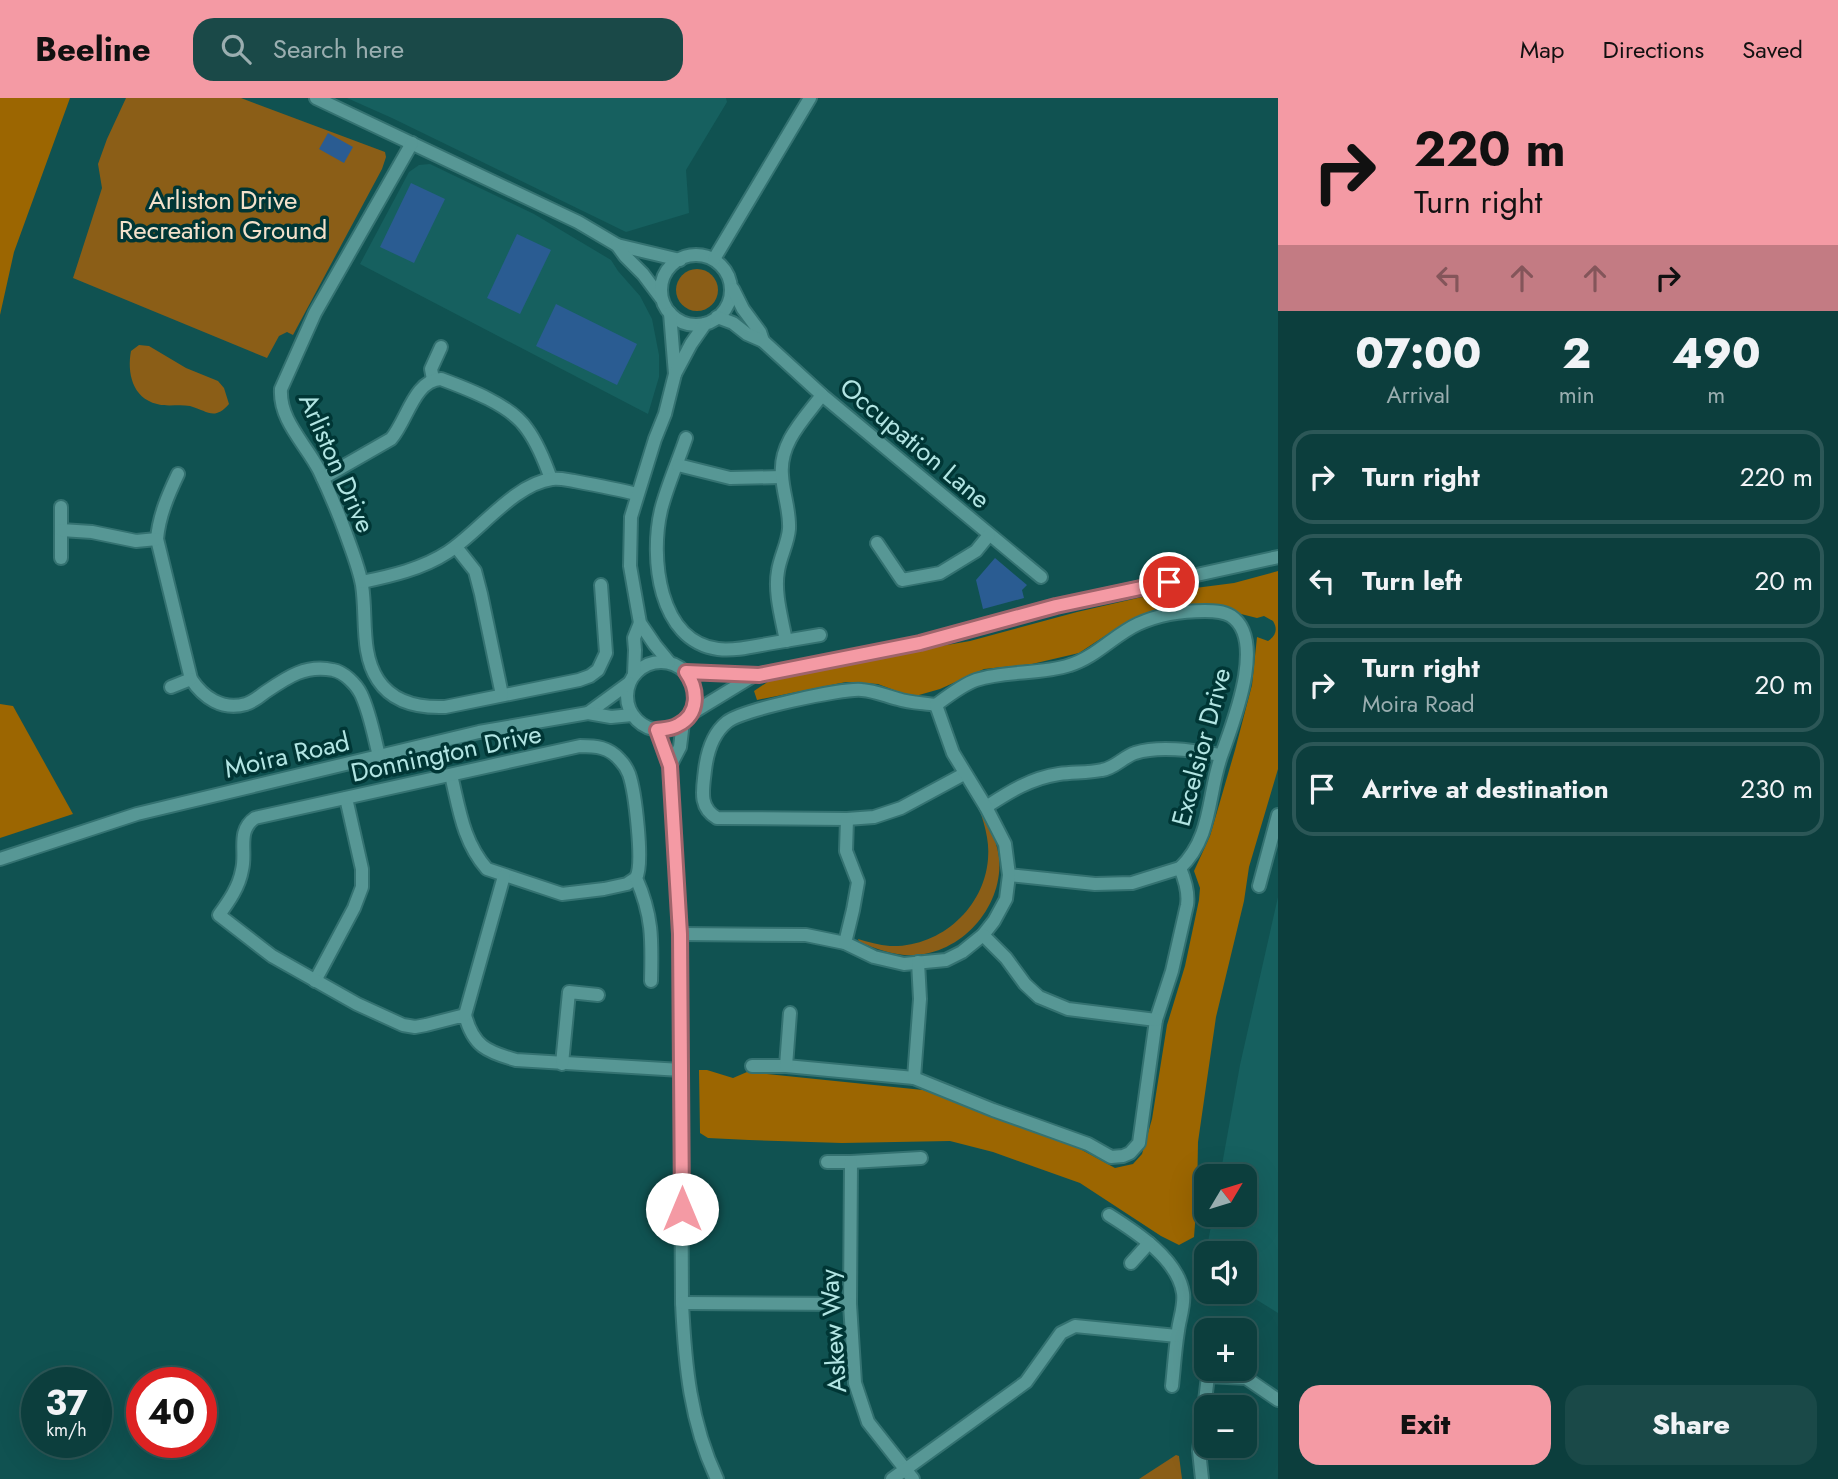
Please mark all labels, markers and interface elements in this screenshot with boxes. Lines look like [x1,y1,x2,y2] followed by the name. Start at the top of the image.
[193,18,683,81] search box
[35,26,151,73] text: Beeline
[217,30,255,68] icon: search
[273,30,404,68] text: Search here
[1520,32,1565,67] text: Map
[1603,32,1704,67] text: Directions
[1742,32,1803,67] text: Saved
[1414,114,1566,184] text: 220 m
[1299,126,1390,217] icon: right
[1414,179,1543,225] text: Turn right
[119,181,327,249] park label: Arliston Drive Recreation Ground
[1430,259,1468,297] icon: left
[1503,259,1541,297] icon: ahead
[1576,259,1614,297] icon: ahead
[1649,259,1687,297] icon: right
[1355,323,1481,384] text: 07:00
[1562,323,1591,384] text: 2
[1672,323,1761,384] text: 490
[831,369,999,517] street label: Occupation Lane
[1387,378,1450,412] text: Arrival
[1559,378,1595,412] text: min
[1707,378,1725,412] text: m
[289,387,385,539] street label: Arliston Drive
[1303,458,1341,496] icon: right
[1362,458,1480,496] text: Turn right
[1740,458,1813,496] text: 220 m
[1139,552,1199,612] pin
[1303,562,1341,600] icon: left
[1362,562,1462,600] text: Turn left
[1755,562,1813,600] text: 20 m
[1150,563,1188,601] icon: arrive
[1362,649,1480,687] text: Turn right
[1162,664,1240,830] street label: Excelsior Drive
[1303,666,1341,704] icon: right
[1755,666,1813,704] text: 20 m
[1362,687,1475,721] text: Moira Road
[347,714,545,792] street label: Donnington Drive
[221,722,353,788] street label: Moira Road
[1303,770,1341,808] icon: arrive
[1362,770,1609,808] text: Arrive at destination
[1740,770,1813,808] text: 230 m
[1194,1164,1256,1227] north arrow
[1194,1164,1257,1458] map controls
[645,1172,719,1246] position arrow
[1194,1241,1257,1304] button: sound
[810,1267,856,1394] street label: Askew Way
[1194,1318,1257,1381] button: +
[126,1367,217,1458] speed limit sign: 40
[45,1378,88,1428] text: 37
[1299,1385,1551,1465] button: Exit
[1565,1385,1817,1465] button: Share
[1194,1395,1257,1458] button: −
[46,1417,87,1443] text: km/h

